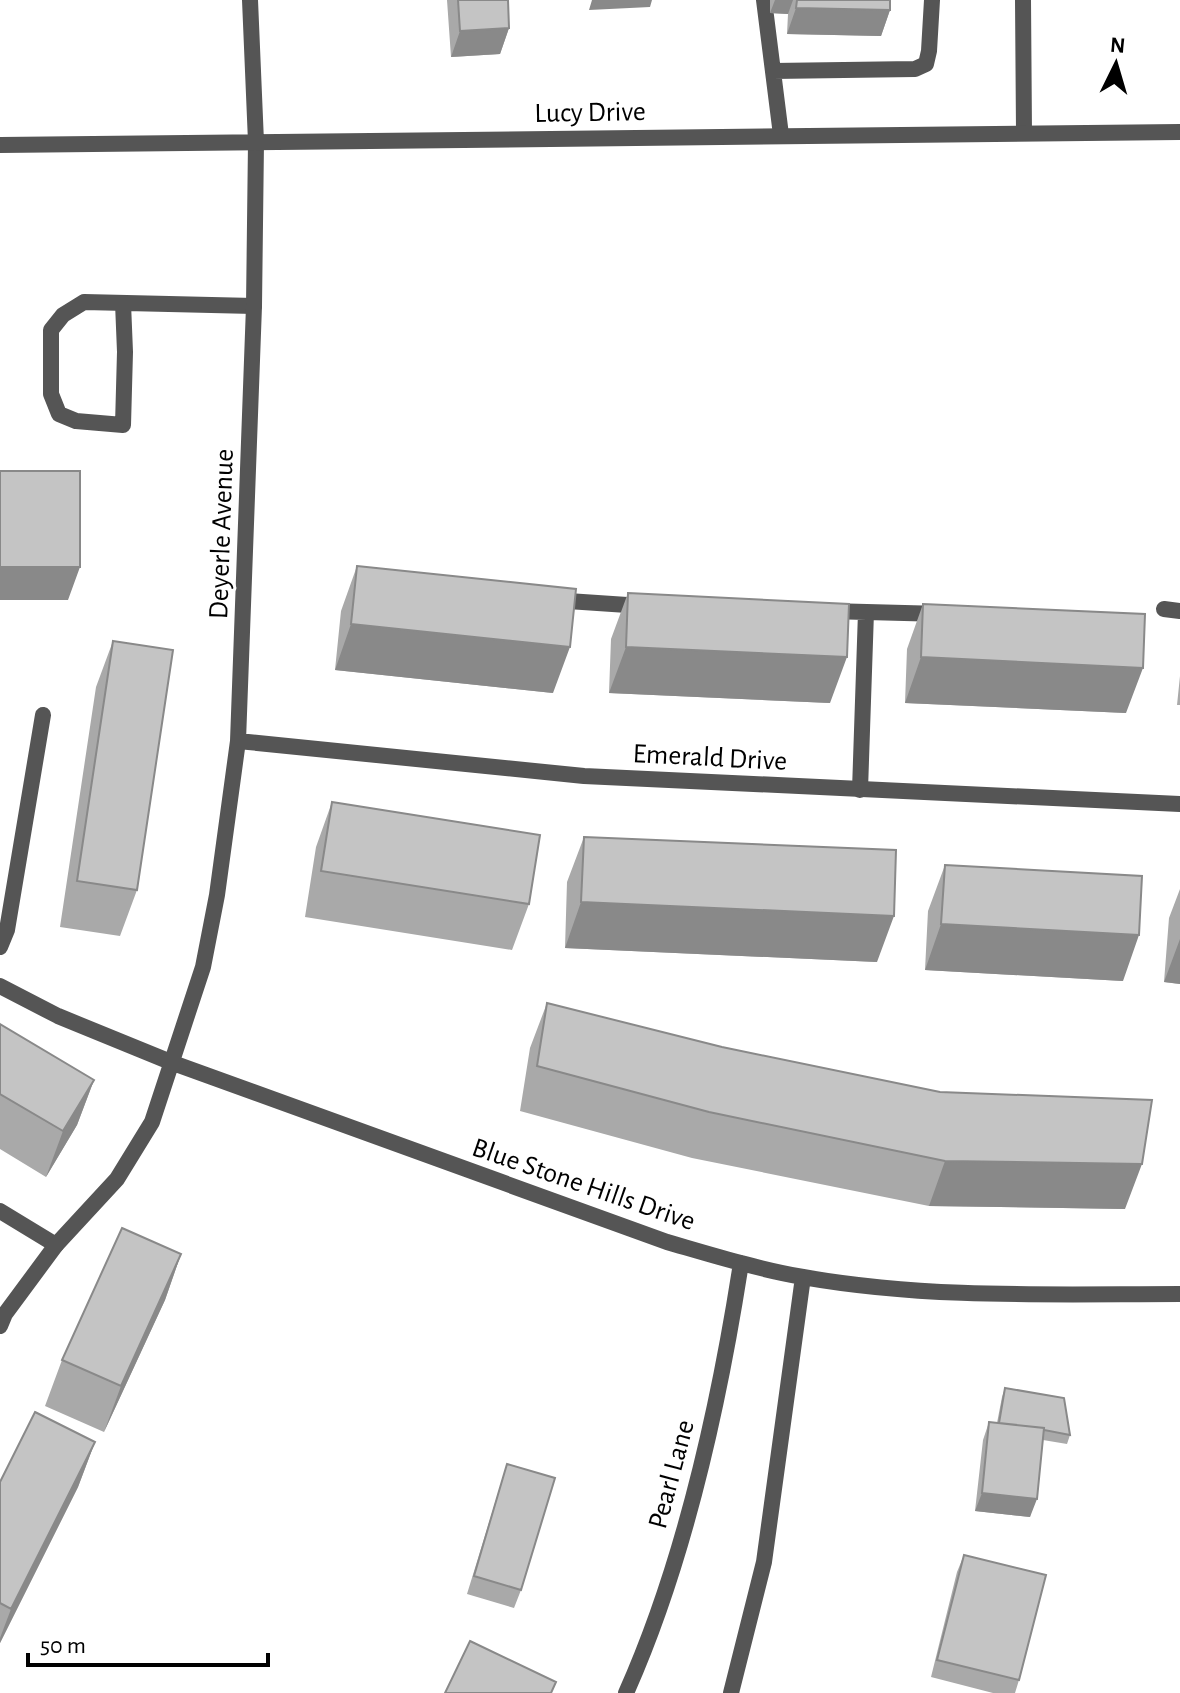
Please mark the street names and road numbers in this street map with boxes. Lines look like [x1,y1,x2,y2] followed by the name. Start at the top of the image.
[534,98,646,128] street label: Lucy Drive
[205,448,239,620] street label: Deyerle Avenue
[632,740,788,776] street label: Emerald Drive
[468,1134,698,1236] street label: Blue Stone Hills Drive
[644,1417,700,1532] street label: Pearl Lane

